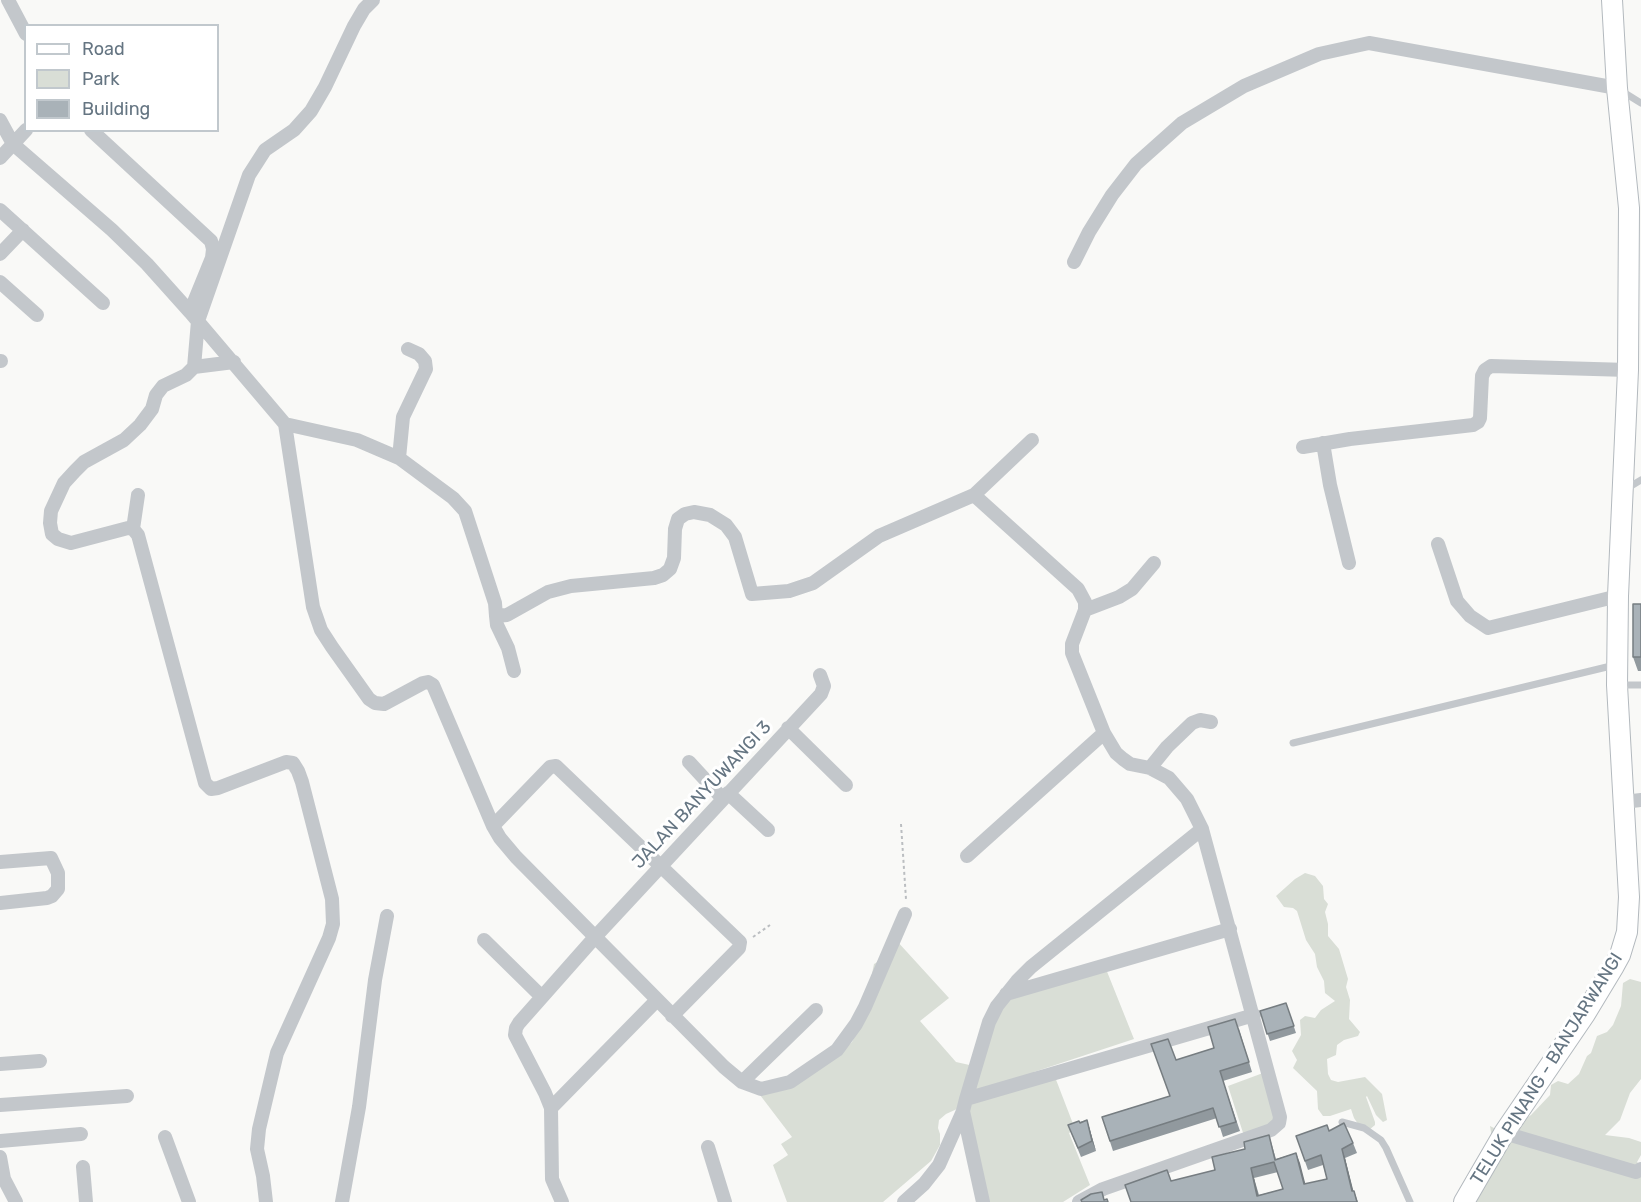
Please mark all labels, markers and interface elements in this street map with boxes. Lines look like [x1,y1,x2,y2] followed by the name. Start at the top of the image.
[24,24,219,132] legend
[82,38,125,60] text: Road
[82,68,119,90] text: Park
[82,98,150,120] text: Building
[628,717,776,873] street label: JALAN BANYUWANGI 3
[1466,949,1628,1189] street label: TELUK PINANG - BANJARWANGI

